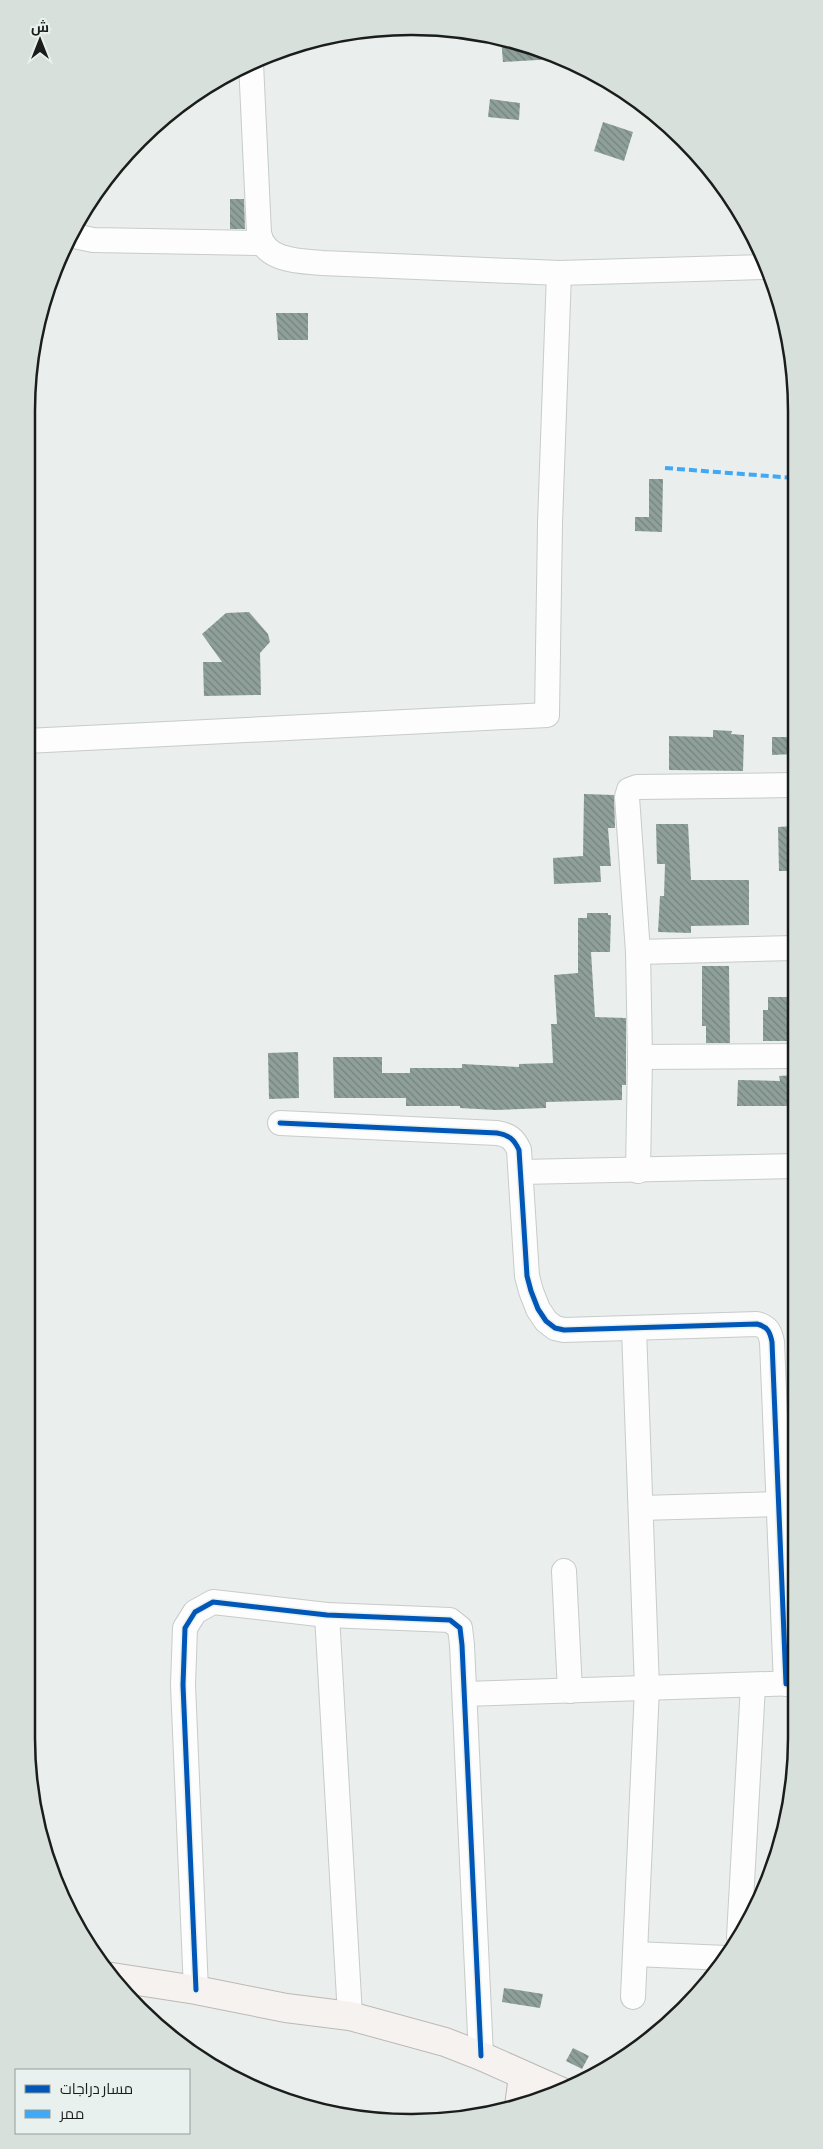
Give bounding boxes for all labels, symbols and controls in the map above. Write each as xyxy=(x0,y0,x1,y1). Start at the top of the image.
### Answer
north arrow xyxy=(15,15,65,65)
text: ش xyxy=(31,19,49,36)
legend xyxy=(15,2069,190,2134)
text: مسار دراجات xyxy=(60,2082,133,2098)
text: ممر xyxy=(59,2107,84,2123)

